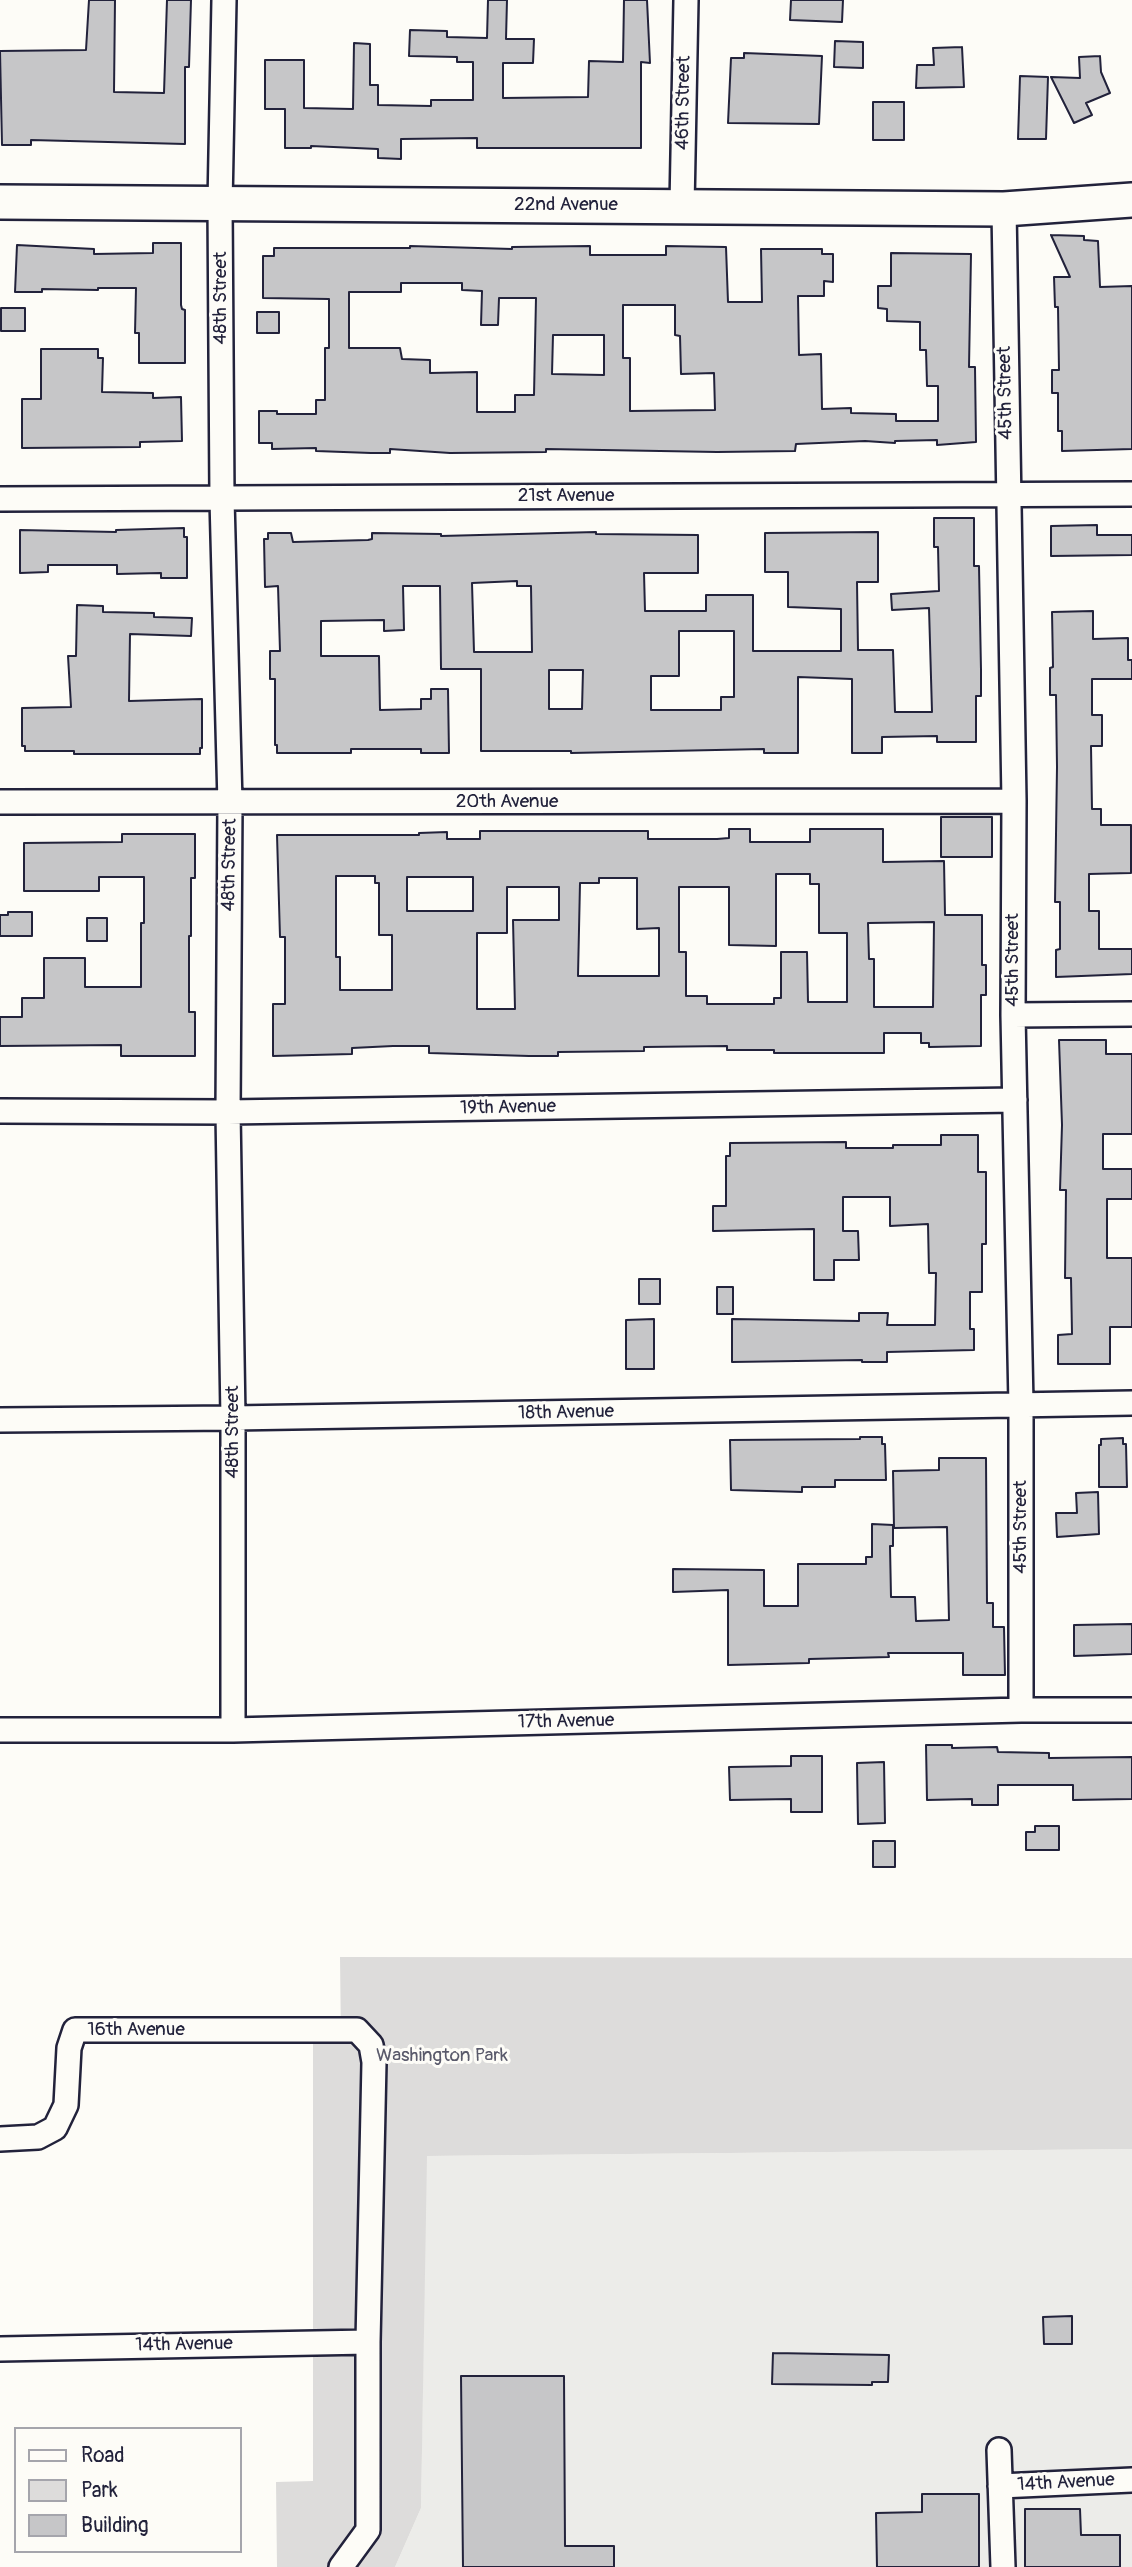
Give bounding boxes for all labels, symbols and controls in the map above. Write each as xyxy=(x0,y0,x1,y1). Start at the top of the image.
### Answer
street label: 46th Street xyxy=(672,56,696,150)
street label: 22nd Avenue xyxy=(514,194,618,216)
street label: 48th Street xyxy=(210,252,232,344)
street label: 45th Street xyxy=(994,346,1018,440)
street label: 21st Avenue xyxy=(518,485,614,507)
street label: 20th Avenue xyxy=(456,791,558,813)
street label: 48th Street xyxy=(218,818,242,912)
street label: 45th Street xyxy=(1002,913,1024,1007)
street label: 19th Avenue xyxy=(460,1096,556,1120)
street label: 48th Street xyxy=(222,1386,244,1478)
street label: 18th Avenue xyxy=(518,1401,614,1425)
street label: 45th Street xyxy=(1010,1480,1032,1574)
street label: 17th Avenue xyxy=(518,1710,614,1734)
street label: 16th Avenue xyxy=(87,2019,185,2041)
park label: Washington Park xyxy=(376,2045,508,2067)
street label: 14th Avenue xyxy=(135,2333,233,2357)
legend xyxy=(14,2427,242,2553)
text: Road xyxy=(81,2442,125,2469)
street label: 14th Avenue xyxy=(1017,2469,1115,2497)
text: Park xyxy=(81,2477,118,2504)
text: Building xyxy=(81,2512,148,2539)

